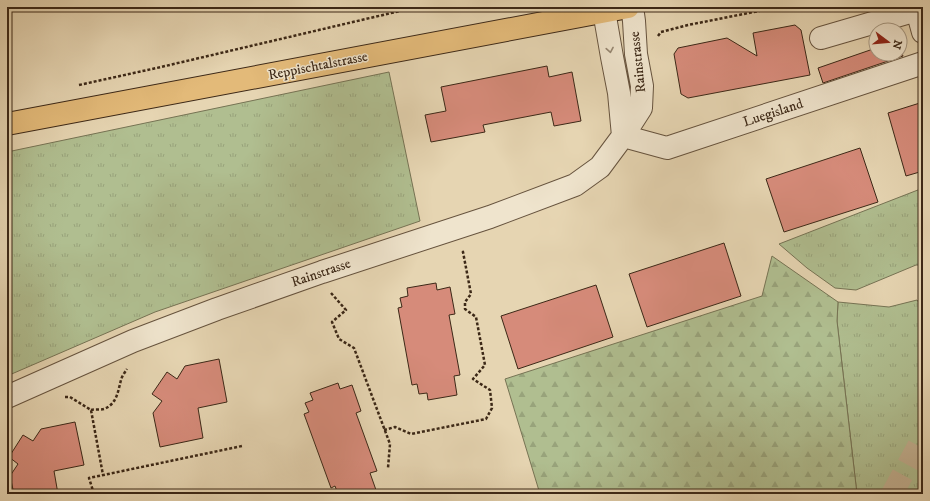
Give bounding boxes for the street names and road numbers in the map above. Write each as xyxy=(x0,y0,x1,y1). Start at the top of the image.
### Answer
street label: Rainstrasse xyxy=(626,30,650,94)
street label: Reppischtalstrasse xyxy=(267,48,369,84)
street label: Luegisland xyxy=(741,95,805,131)
street label: Rainstrasse xyxy=(289,254,353,292)

